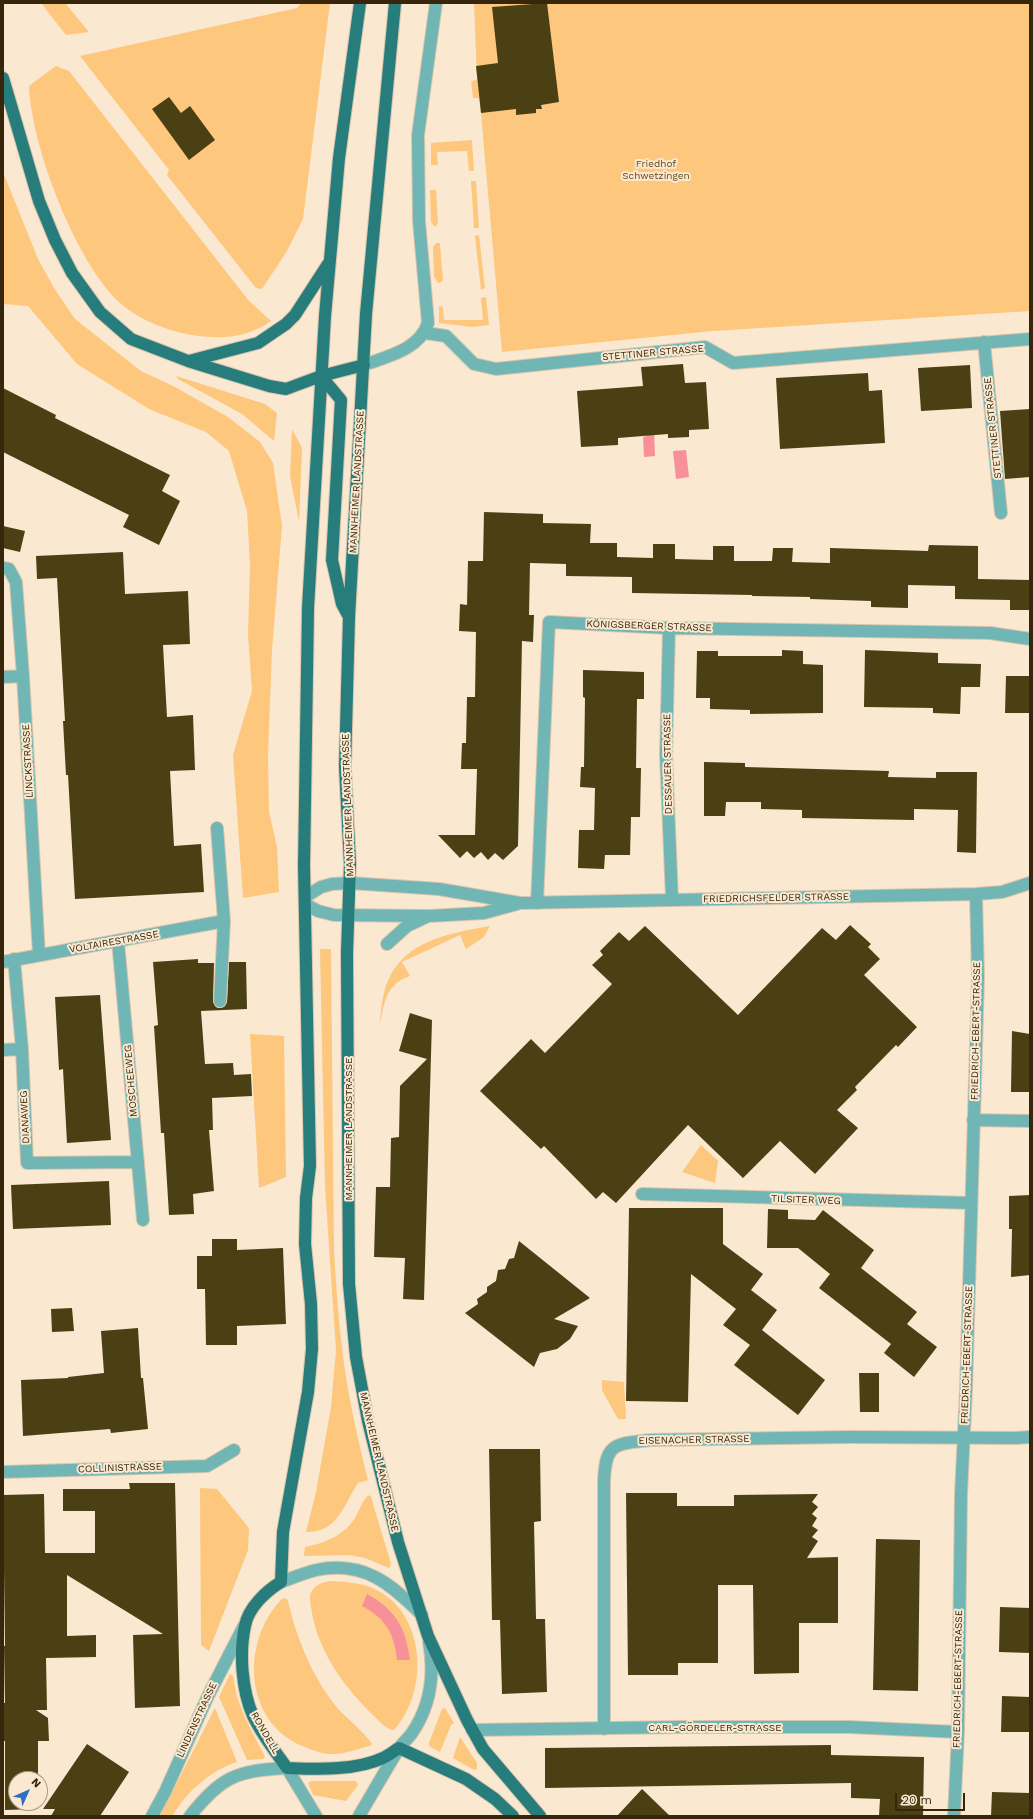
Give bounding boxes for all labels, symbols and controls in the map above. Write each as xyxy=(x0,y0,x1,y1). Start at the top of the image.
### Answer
park label: Friedhof Schwetzingen xyxy=(622,158,690,182)
street label: STETTINER STRASSE xyxy=(602,343,704,363)
street label: STETTINER STRASSE xyxy=(982,377,1004,479)
street label: MANNHEIMER LANDSTRASSE xyxy=(347,410,367,554)
street label: KÖNIGSBERGER STRASSE xyxy=(586,618,712,634)
street label: DESSAUER STRASSE xyxy=(661,714,675,814)
street label: LINCKSTRASSE xyxy=(20,724,36,798)
street label: MANNHEIMER LANDSTRASSE xyxy=(340,733,356,877)
street label: FRIEDRICHSFELDER STRASSE xyxy=(703,891,849,905)
street label: VOLTAIRESTRASSE xyxy=(68,928,160,956)
street label: FRIEDRICH-EBERT-STRASSE xyxy=(969,962,983,1100)
street label: MOSCHEEWEG xyxy=(122,1044,140,1118)
street label: MANNHEIMER LANDSTRASSE xyxy=(343,1057,355,1201)
street label: DIANAWEG xyxy=(18,1090,32,1144)
street label: TILSITER WEG xyxy=(771,1193,841,1207)
street label: FRIEDRICH-EBERT-STRASSE xyxy=(959,1286,975,1424)
street label: MANNHEIMER LANDSTRASSE xyxy=(357,1391,401,1533)
street label: EISENACHER STRASSE xyxy=(638,1433,750,1447)
street label: COLLINISTRASSE xyxy=(78,1461,162,1475)
street label: FRIEDRICH-EBERT-STRASSE xyxy=(951,1610,965,1748)
street label: LINDENSTRASSE xyxy=(174,1680,220,1760)
street label: RONDELL xyxy=(248,1710,282,1756)
street label: CARL-GÖRDELER-STRASSE xyxy=(648,1722,782,1734)
north arrow xyxy=(8,1771,48,1811)
text: N xyxy=(29,1775,44,1790)
scale bar xyxy=(897,1785,967,1811)
text: 20 m xyxy=(902,1793,932,1807)

